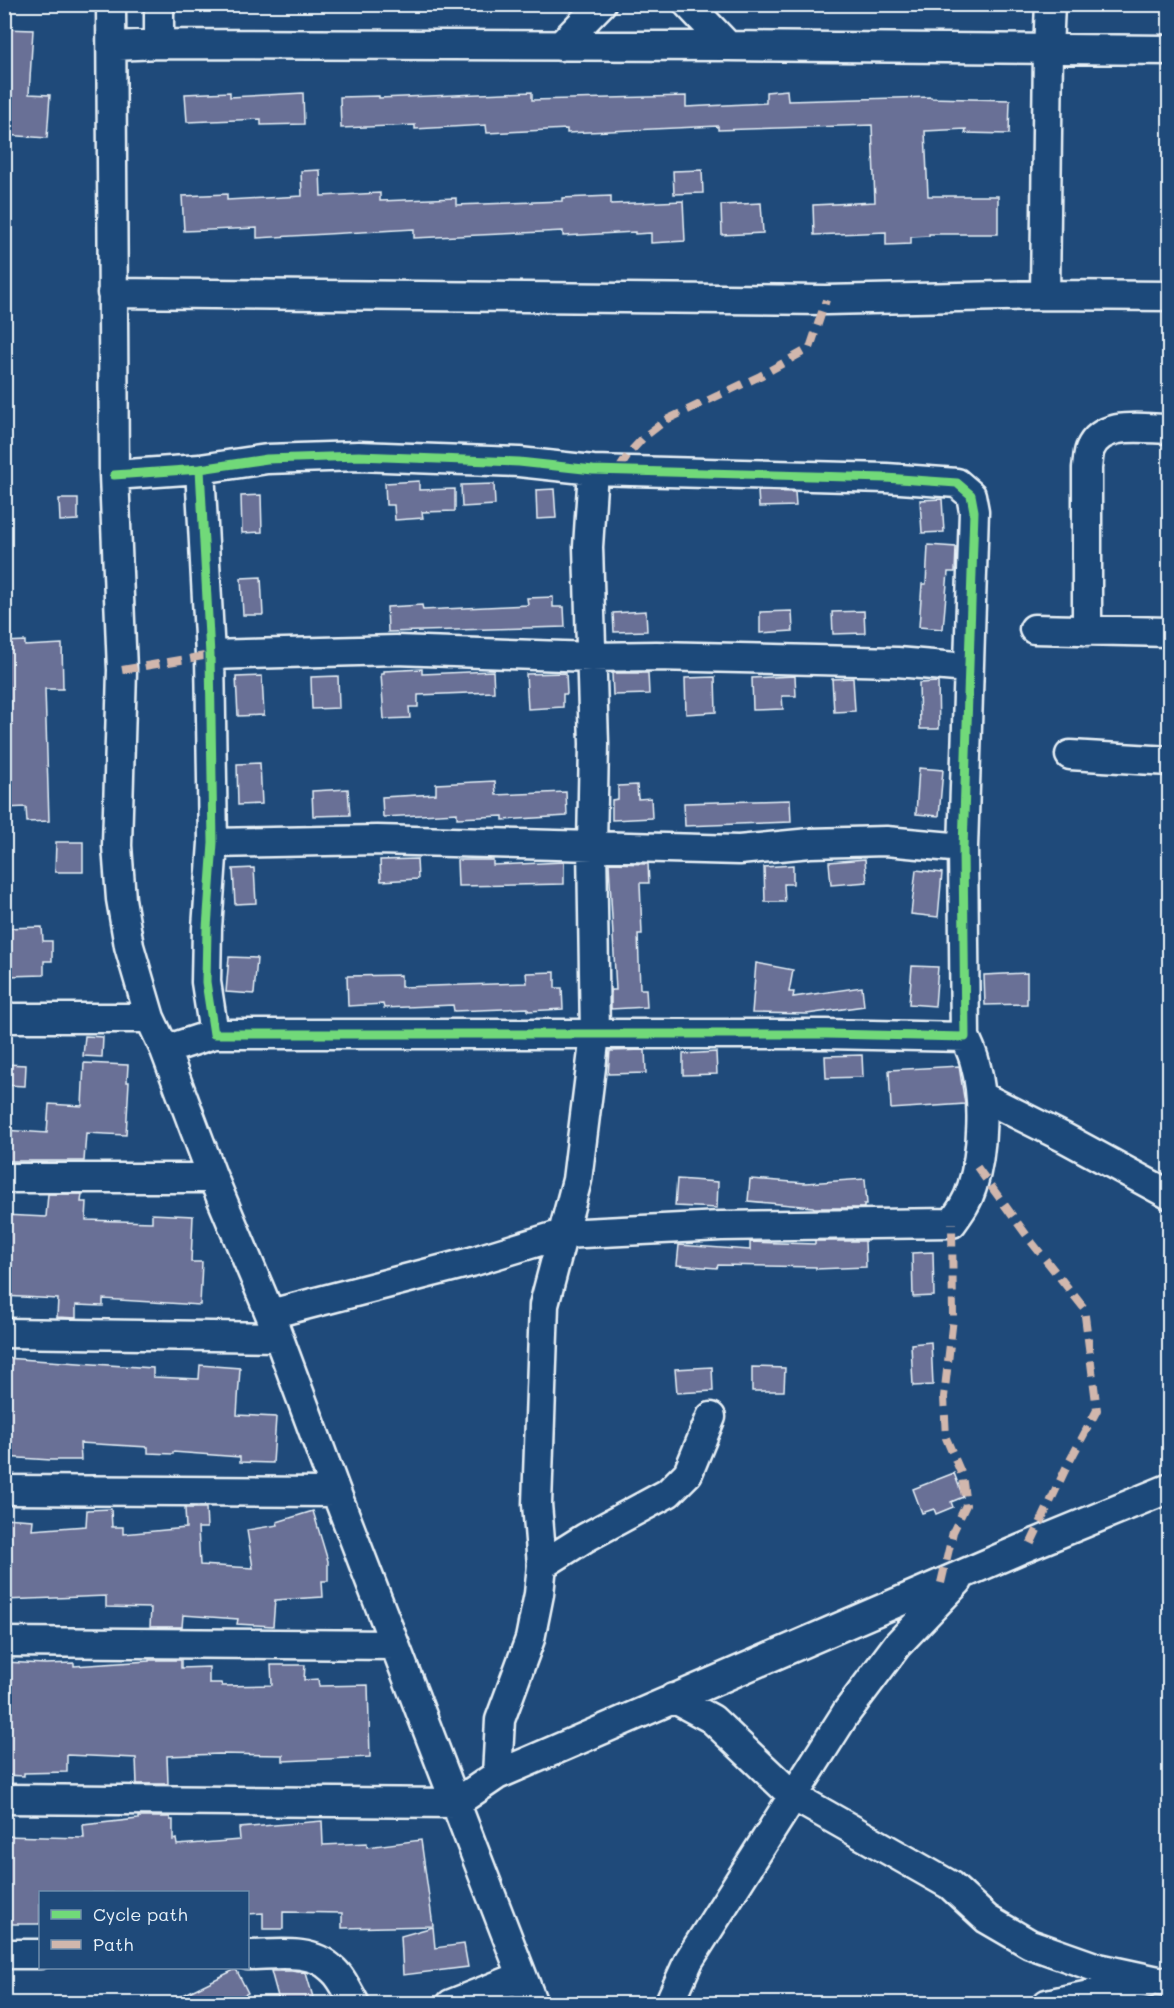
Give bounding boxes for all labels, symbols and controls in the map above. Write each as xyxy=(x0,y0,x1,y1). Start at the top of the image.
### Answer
legend xyxy=(39,1891,249,1969)
text: Cycle path xyxy=(93,1902,188,1926)
text: Path xyxy=(93,1932,133,1956)

